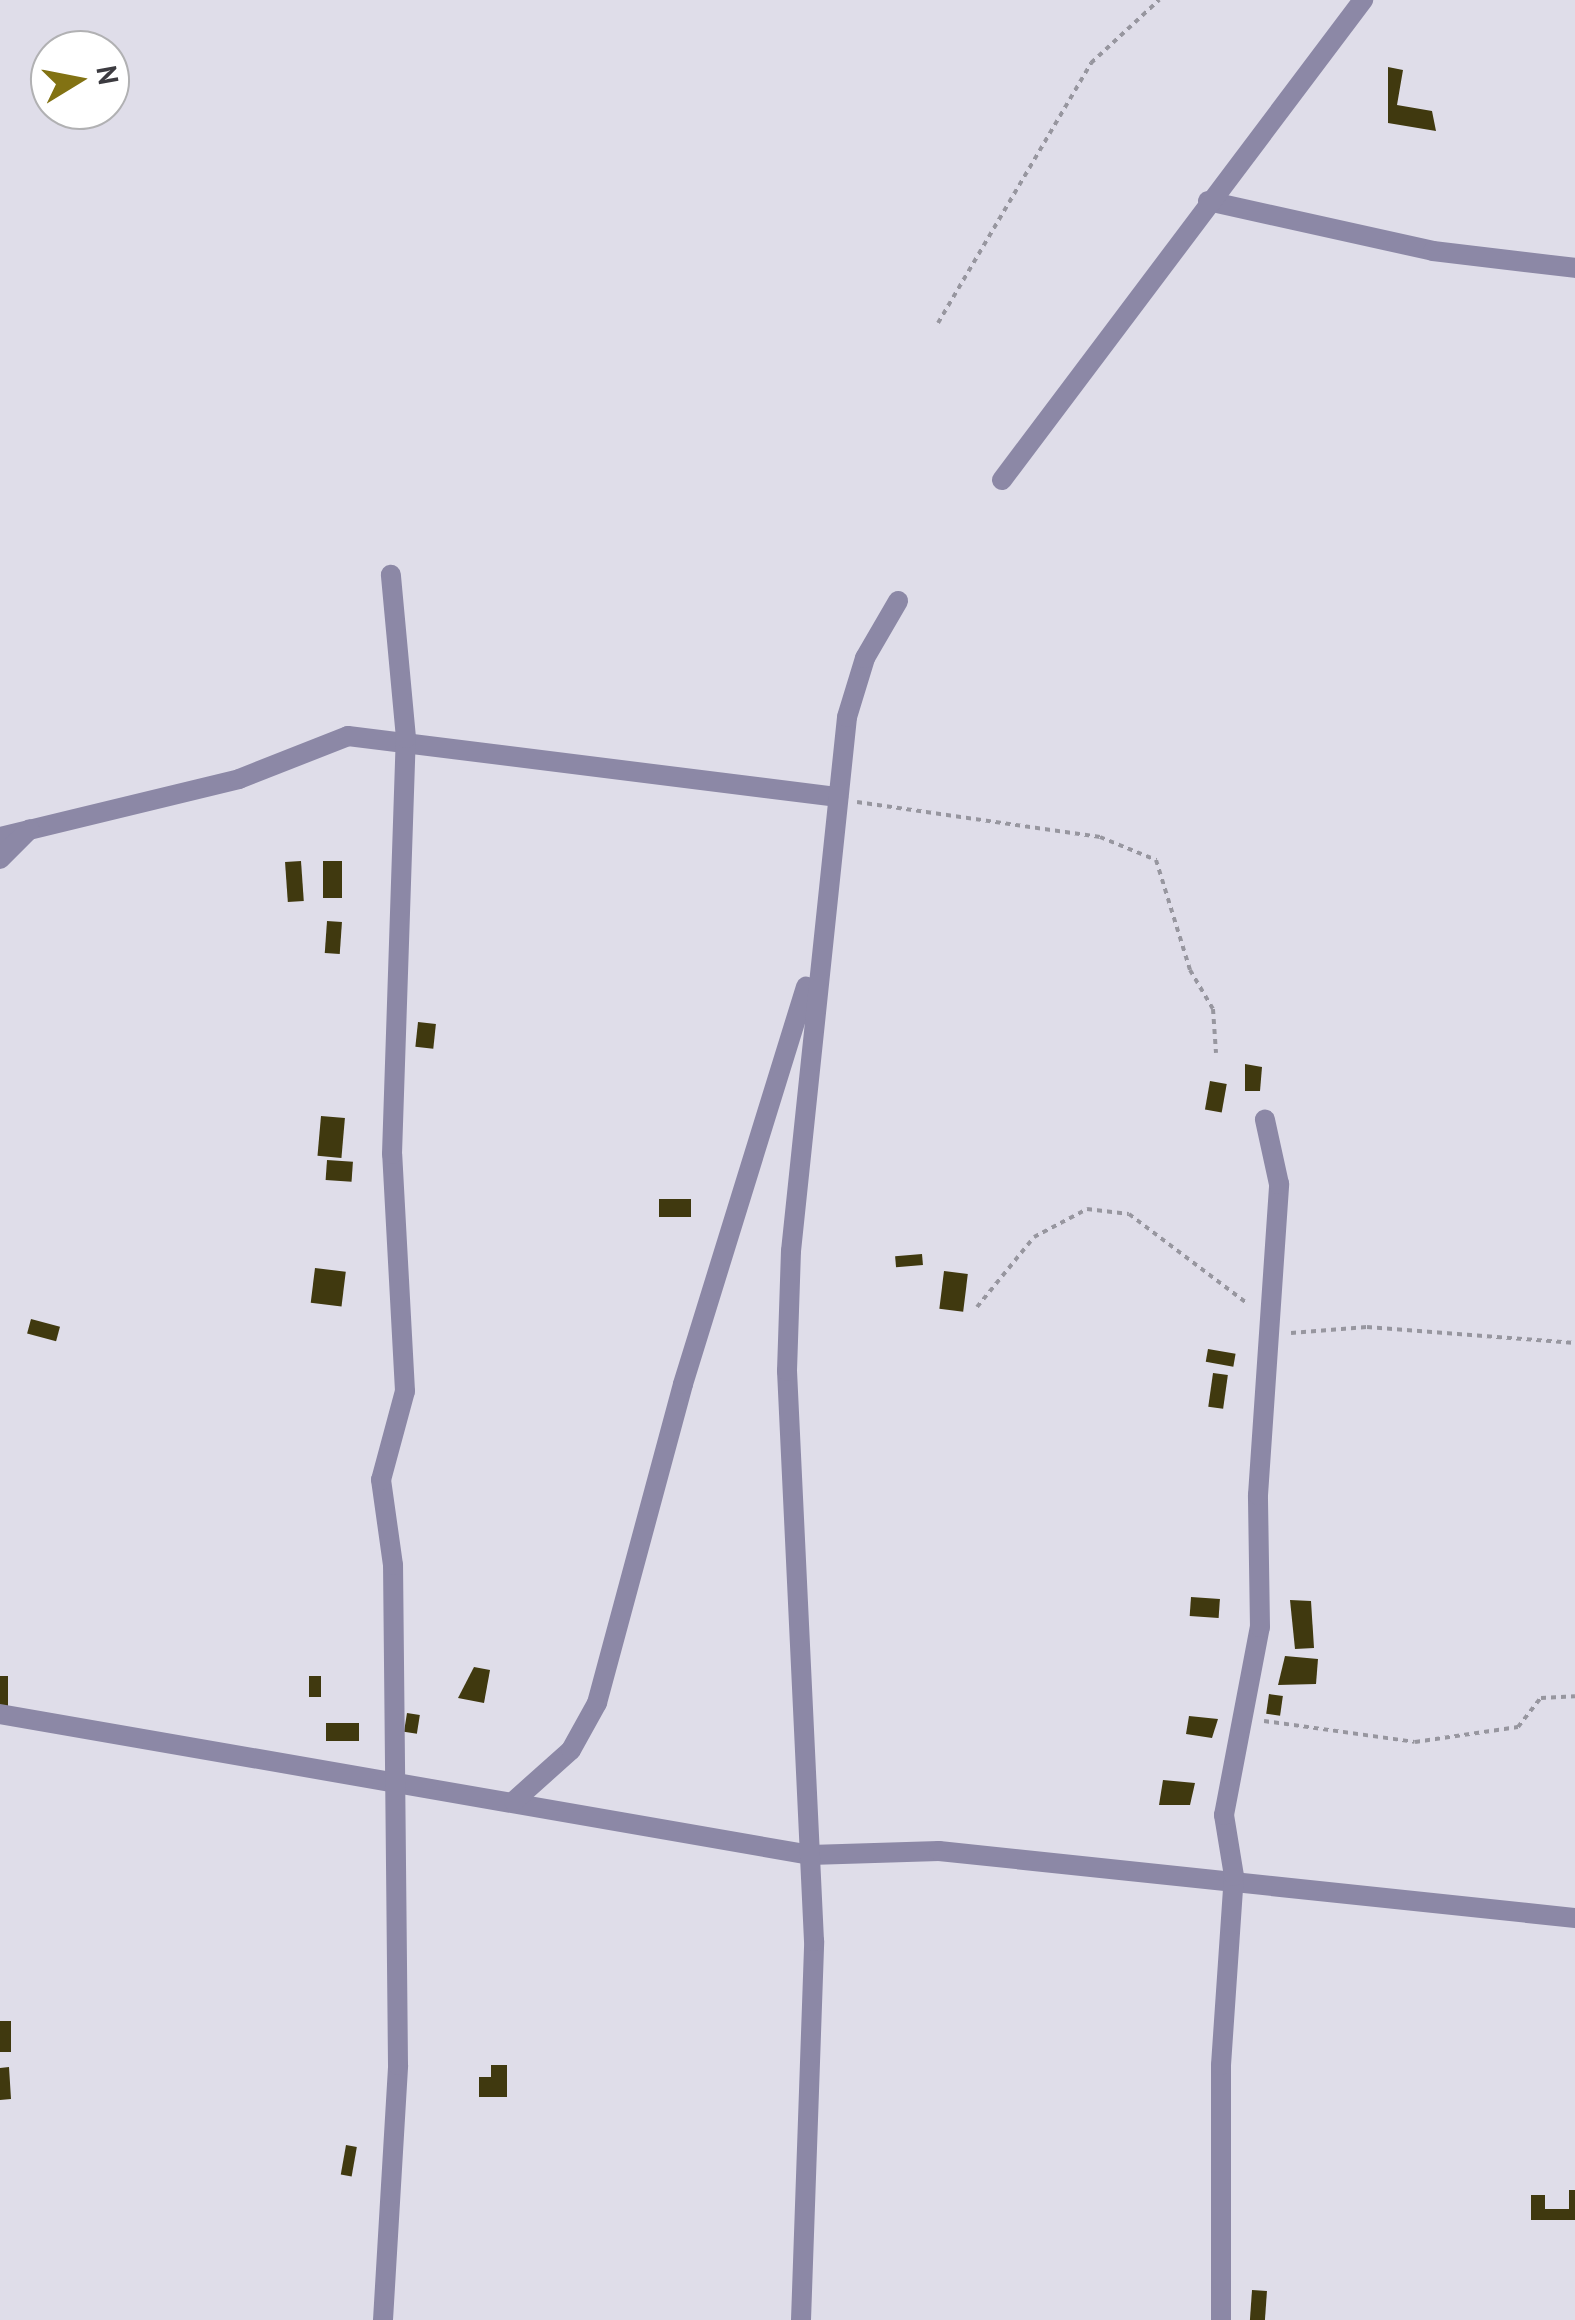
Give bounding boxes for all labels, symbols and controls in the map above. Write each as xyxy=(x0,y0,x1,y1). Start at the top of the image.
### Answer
north arrow xyxy=(30,30,130,130)
text: N xyxy=(88,63,128,87)

